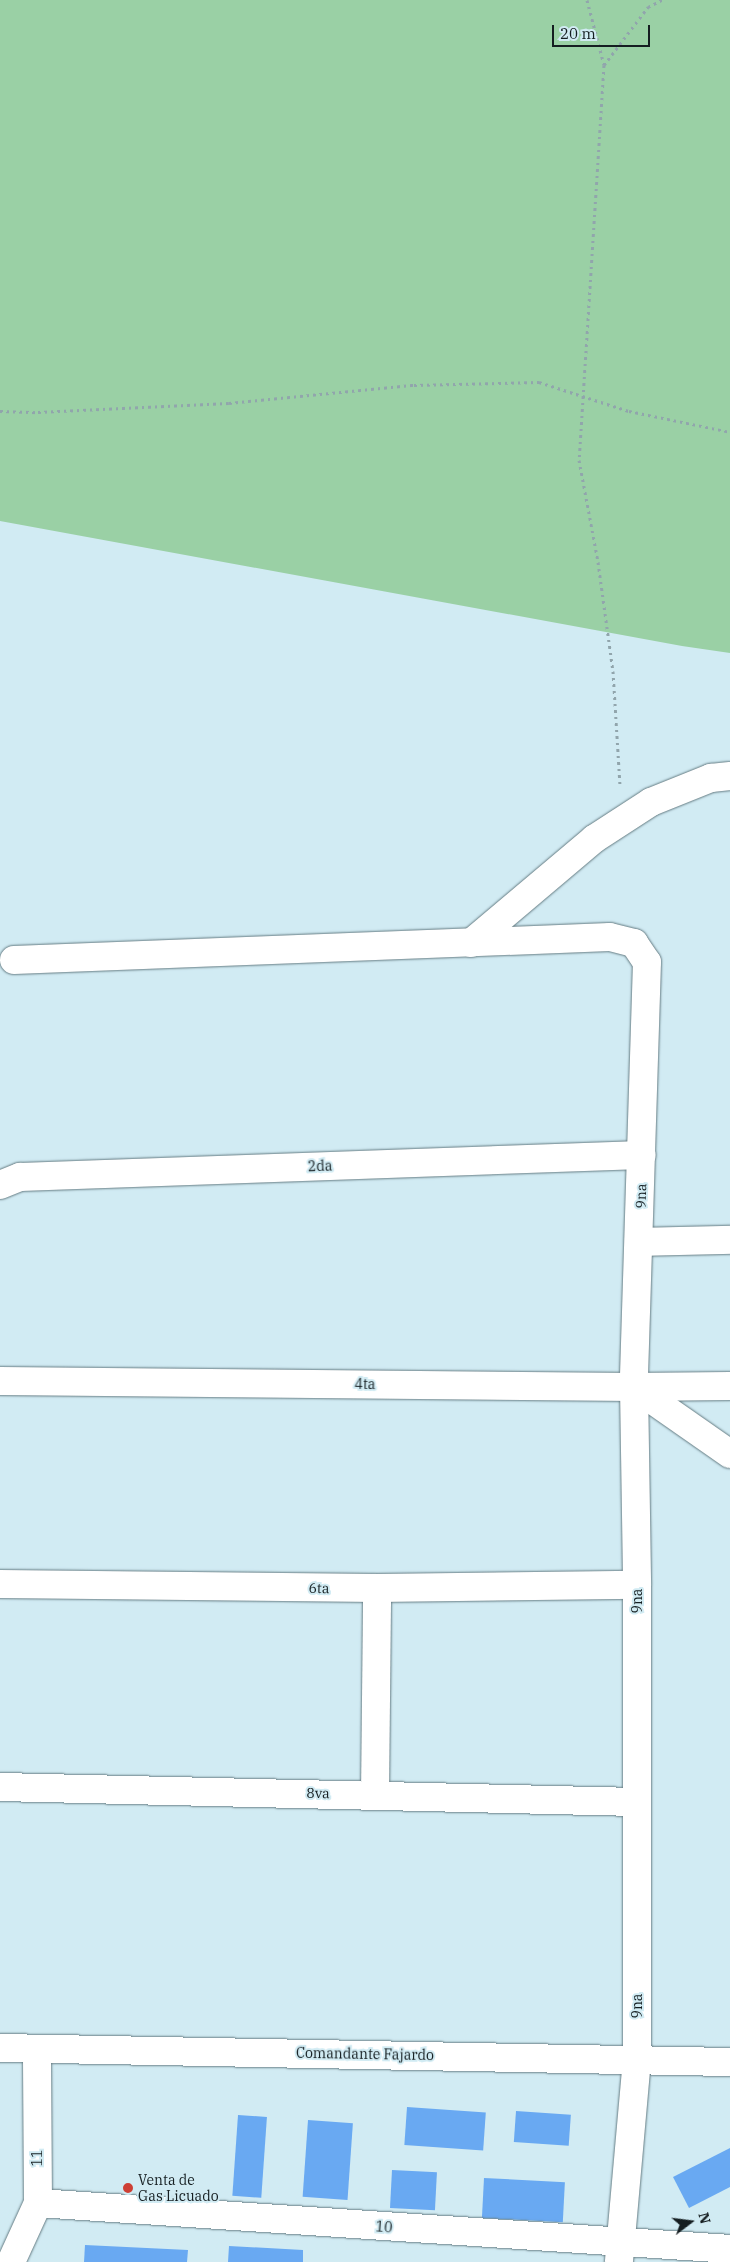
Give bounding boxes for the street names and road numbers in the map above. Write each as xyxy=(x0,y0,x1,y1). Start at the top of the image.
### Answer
street label: 2da xyxy=(307,1157,333,1175)
street label: 9na xyxy=(632,1183,650,1209)
street label: 4ta xyxy=(354,1375,376,1393)
street label: 6ta xyxy=(308,1579,330,1597)
street label: 9na xyxy=(629,1589,645,1613)
street label: 8va xyxy=(306,1784,330,1802)
street label: 9na xyxy=(629,1994,645,2018)
street label: Comandante Fajardo xyxy=(296,2044,434,2064)
street label: 11 xyxy=(29,2150,45,2166)
street label: 10 xyxy=(375,2218,393,2236)

